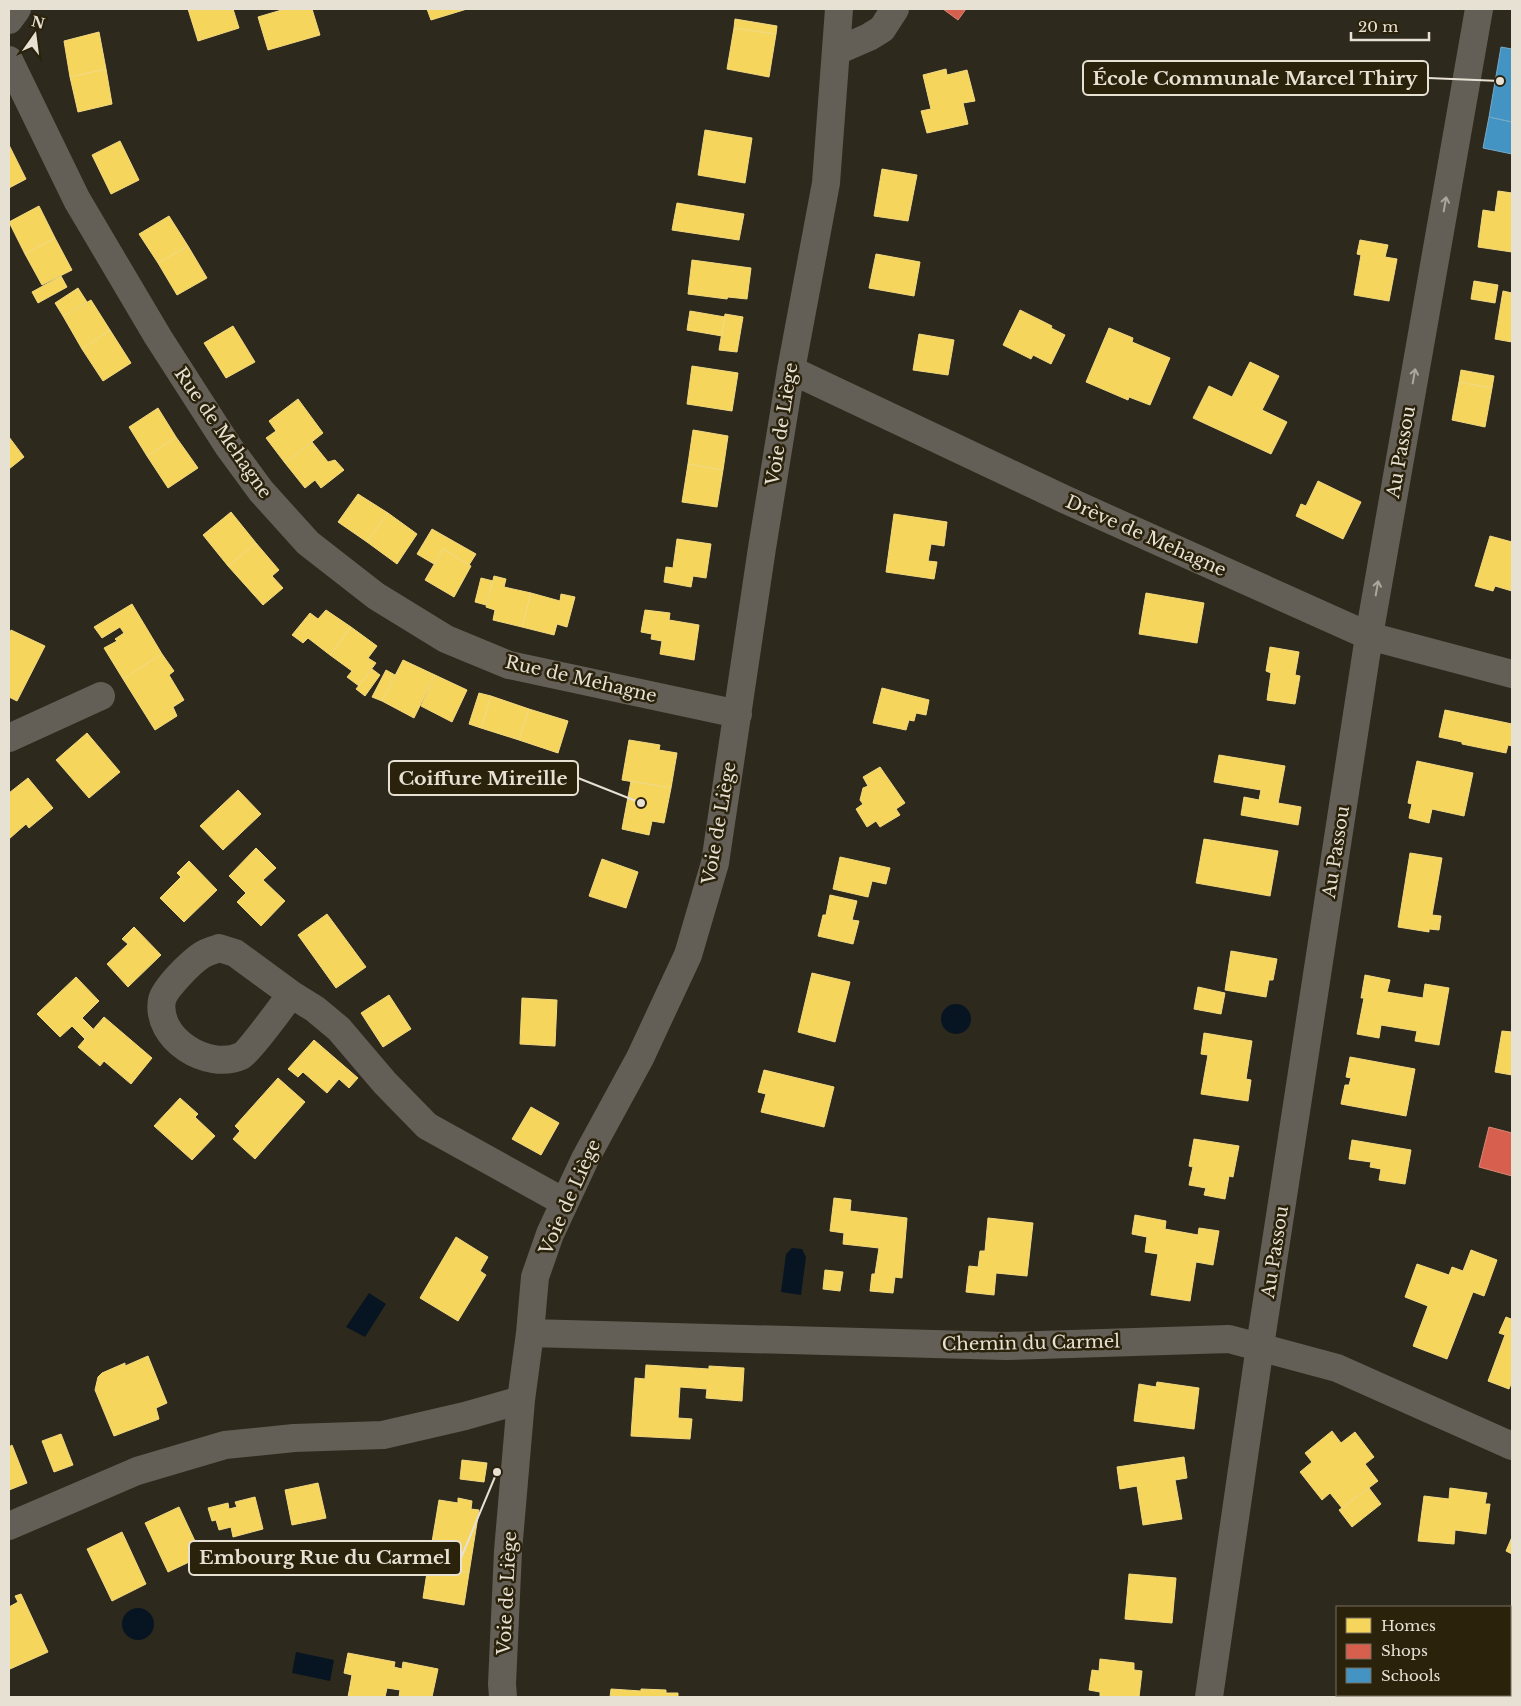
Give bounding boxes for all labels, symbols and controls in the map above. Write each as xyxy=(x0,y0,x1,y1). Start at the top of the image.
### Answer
north arrow xyxy=(10,10,60,60)
scale bar xyxy=(1351,10,1428,42)
text: N xyxy=(30,12,47,33)
text: 20 m xyxy=(1358,17,1398,36)
callout: École Communale Marcel Thiry xyxy=(1083,61,1428,95)
text: École Communale Marcel Thiry xyxy=(1093,67,1418,90)
one-way arrow xyxy=(1440,196,1450,212)
street label: Voie de Liège xyxy=(761,361,803,488)
street label: Rue de Mehagne xyxy=(170,363,276,503)
one-way arrow xyxy=(1410,369,1420,385)
street label: Au Passou xyxy=(1382,404,1420,501)
street label: Drève de Mehagne xyxy=(1062,491,1230,581)
one-way arrow xyxy=(1373,581,1383,597)
street label: Rue de Mehagne xyxy=(503,651,659,707)
street label: Voie de Liège xyxy=(697,760,741,887)
callout: Coiffure Mireille xyxy=(389,761,578,795)
text: Coiffure Mireille xyxy=(398,767,568,790)
street label: Au Passou xyxy=(1318,804,1354,901)
street label: Voie de Liège xyxy=(534,1136,605,1259)
street label: Au Passou xyxy=(1257,1204,1293,1301)
street label: Chemin du Carmel xyxy=(942,1330,1120,1356)
street label: Voie de Liège xyxy=(493,1530,521,1657)
callout: Embourg Rue du Carmel xyxy=(189,1541,461,1575)
text: Embourg Rue du Carmel xyxy=(199,1546,451,1569)
legend xyxy=(1336,1606,1511,1696)
text: Homes xyxy=(1381,1616,1436,1635)
text: Shops xyxy=(1381,1641,1428,1660)
text: Schools xyxy=(1381,1666,1441,1685)

